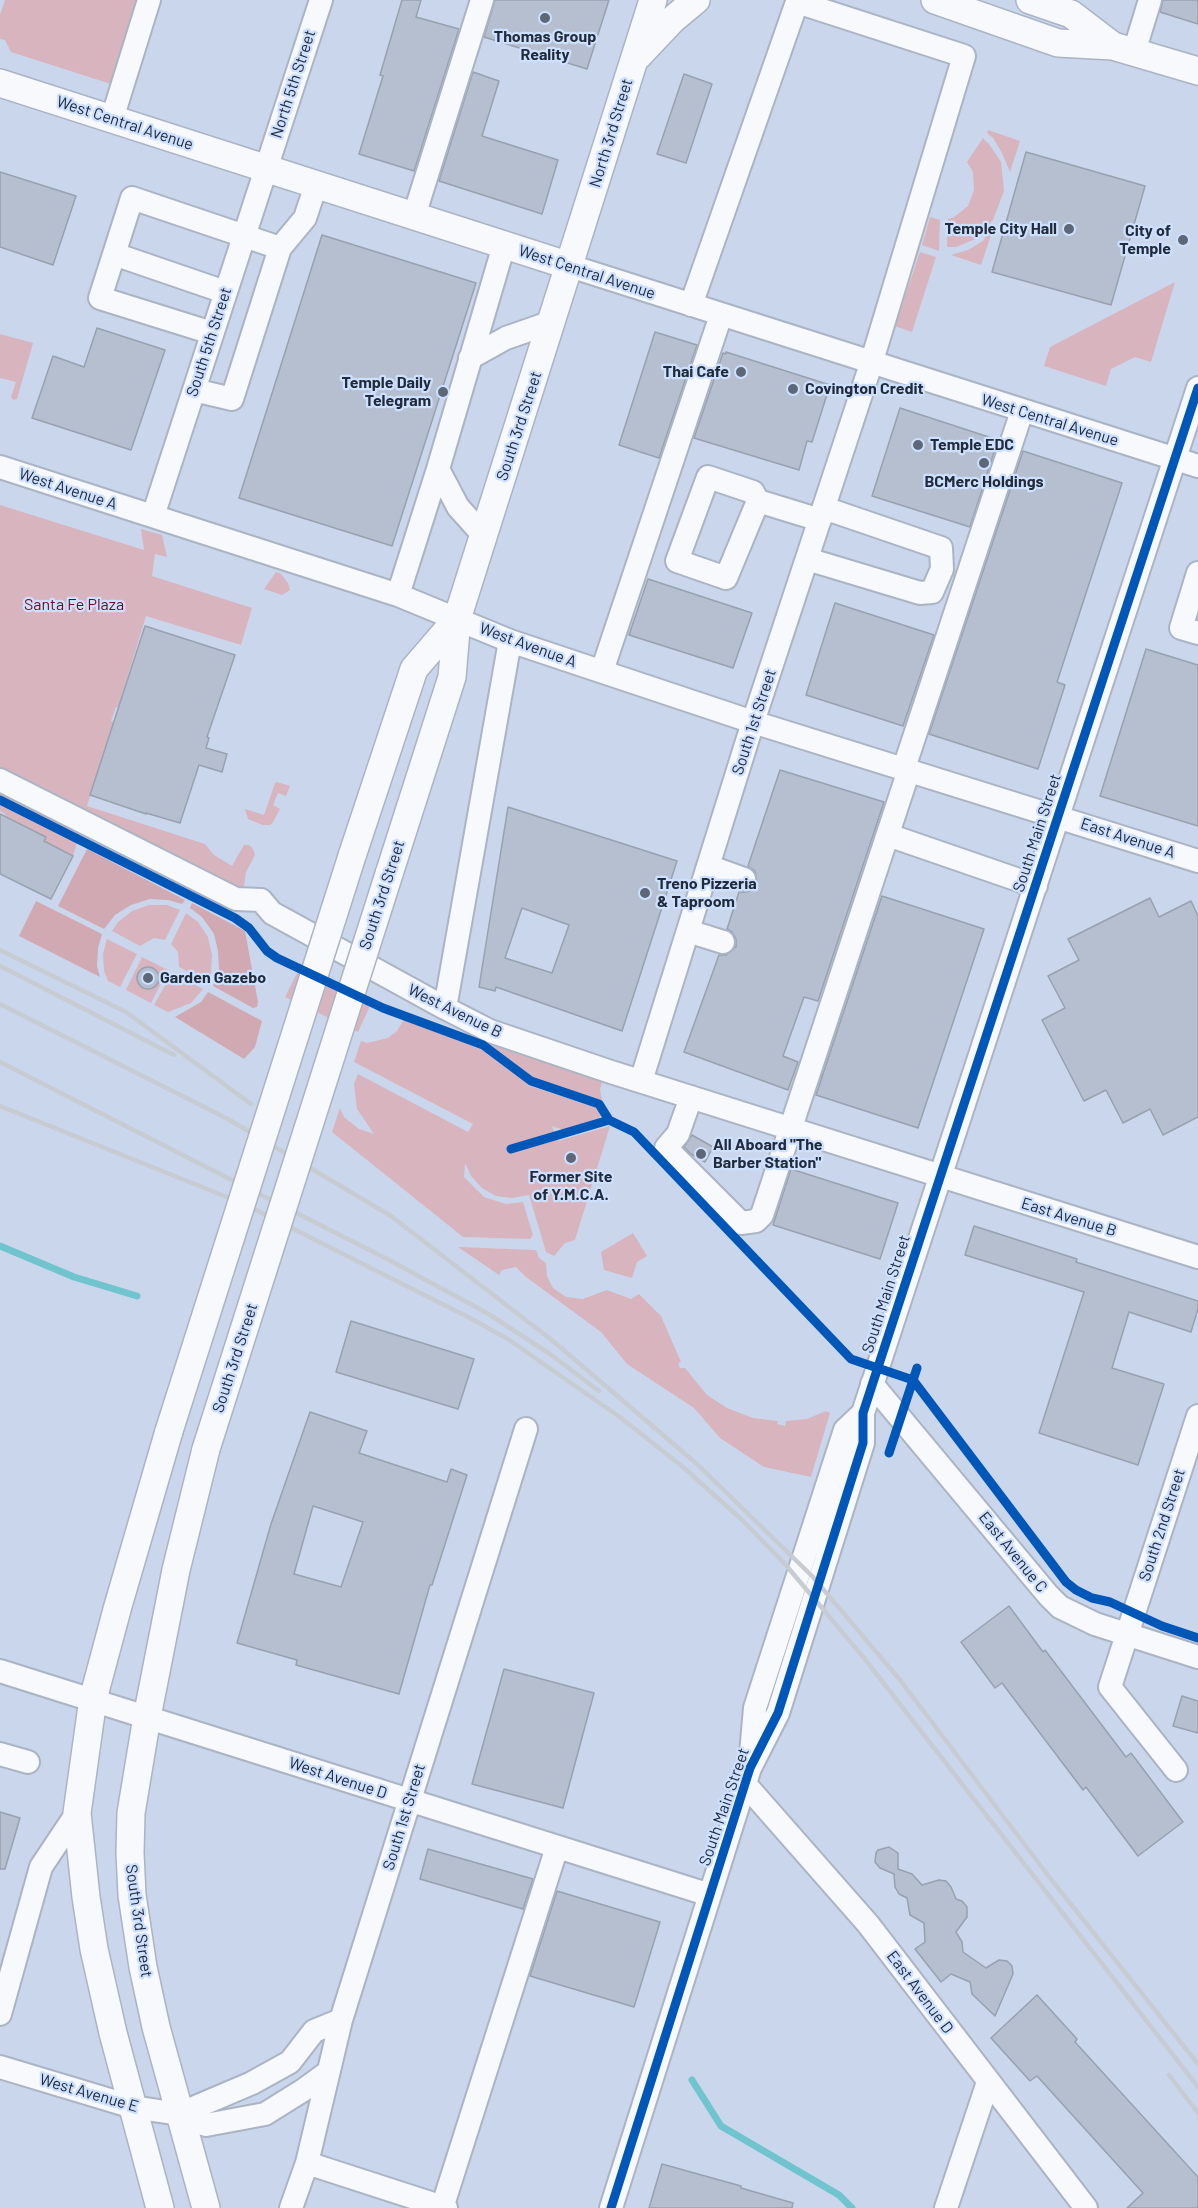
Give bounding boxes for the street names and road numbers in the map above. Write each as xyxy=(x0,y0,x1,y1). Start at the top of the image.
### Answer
street label: North 5th Street xyxy=(266,27,320,141)
street label: North 3rd Street xyxy=(585,76,637,190)
street label: West Central Avenue xyxy=(54,92,196,154)
street label: West Central Avenue xyxy=(516,241,658,303)
street label: South 5th Street xyxy=(182,285,236,399)
street label: South 3rd Street xyxy=(492,369,546,483)
street label: West Central Avenue xyxy=(979,390,1121,450)
street label: West Avenue A xyxy=(16,464,120,514)
street label: West Avenue A xyxy=(477,619,579,671)
street label: South 1st Street xyxy=(728,667,780,777)
street label: South Main Street xyxy=(1009,771,1065,895)
street label: East Avenue A xyxy=(1078,814,1178,862)
street label: South 3rd Street xyxy=(355,838,409,952)
street label: West Avenue B xyxy=(405,980,505,1042)
street label: East Avenue B xyxy=(1019,1193,1119,1241)
street label: South Main Street xyxy=(858,1232,914,1356)
street label: South 3rd Street xyxy=(208,1301,262,1415)
street label: South 2nd Street xyxy=(1135,1466,1189,1584)
street label: East Avenue C xyxy=(975,1508,1051,1596)
street label: South Main Street xyxy=(695,1745,753,1869)
street label: West Avenue D xyxy=(286,1753,390,1803)
street label: South 1st Street xyxy=(379,1761,429,1873)
street label: South 3rd Street xyxy=(122,1863,156,1979)
street label: East Avenue D xyxy=(883,1947,957,2037)
street label: West Avenue E xyxy=(37,2070,141,2116)

